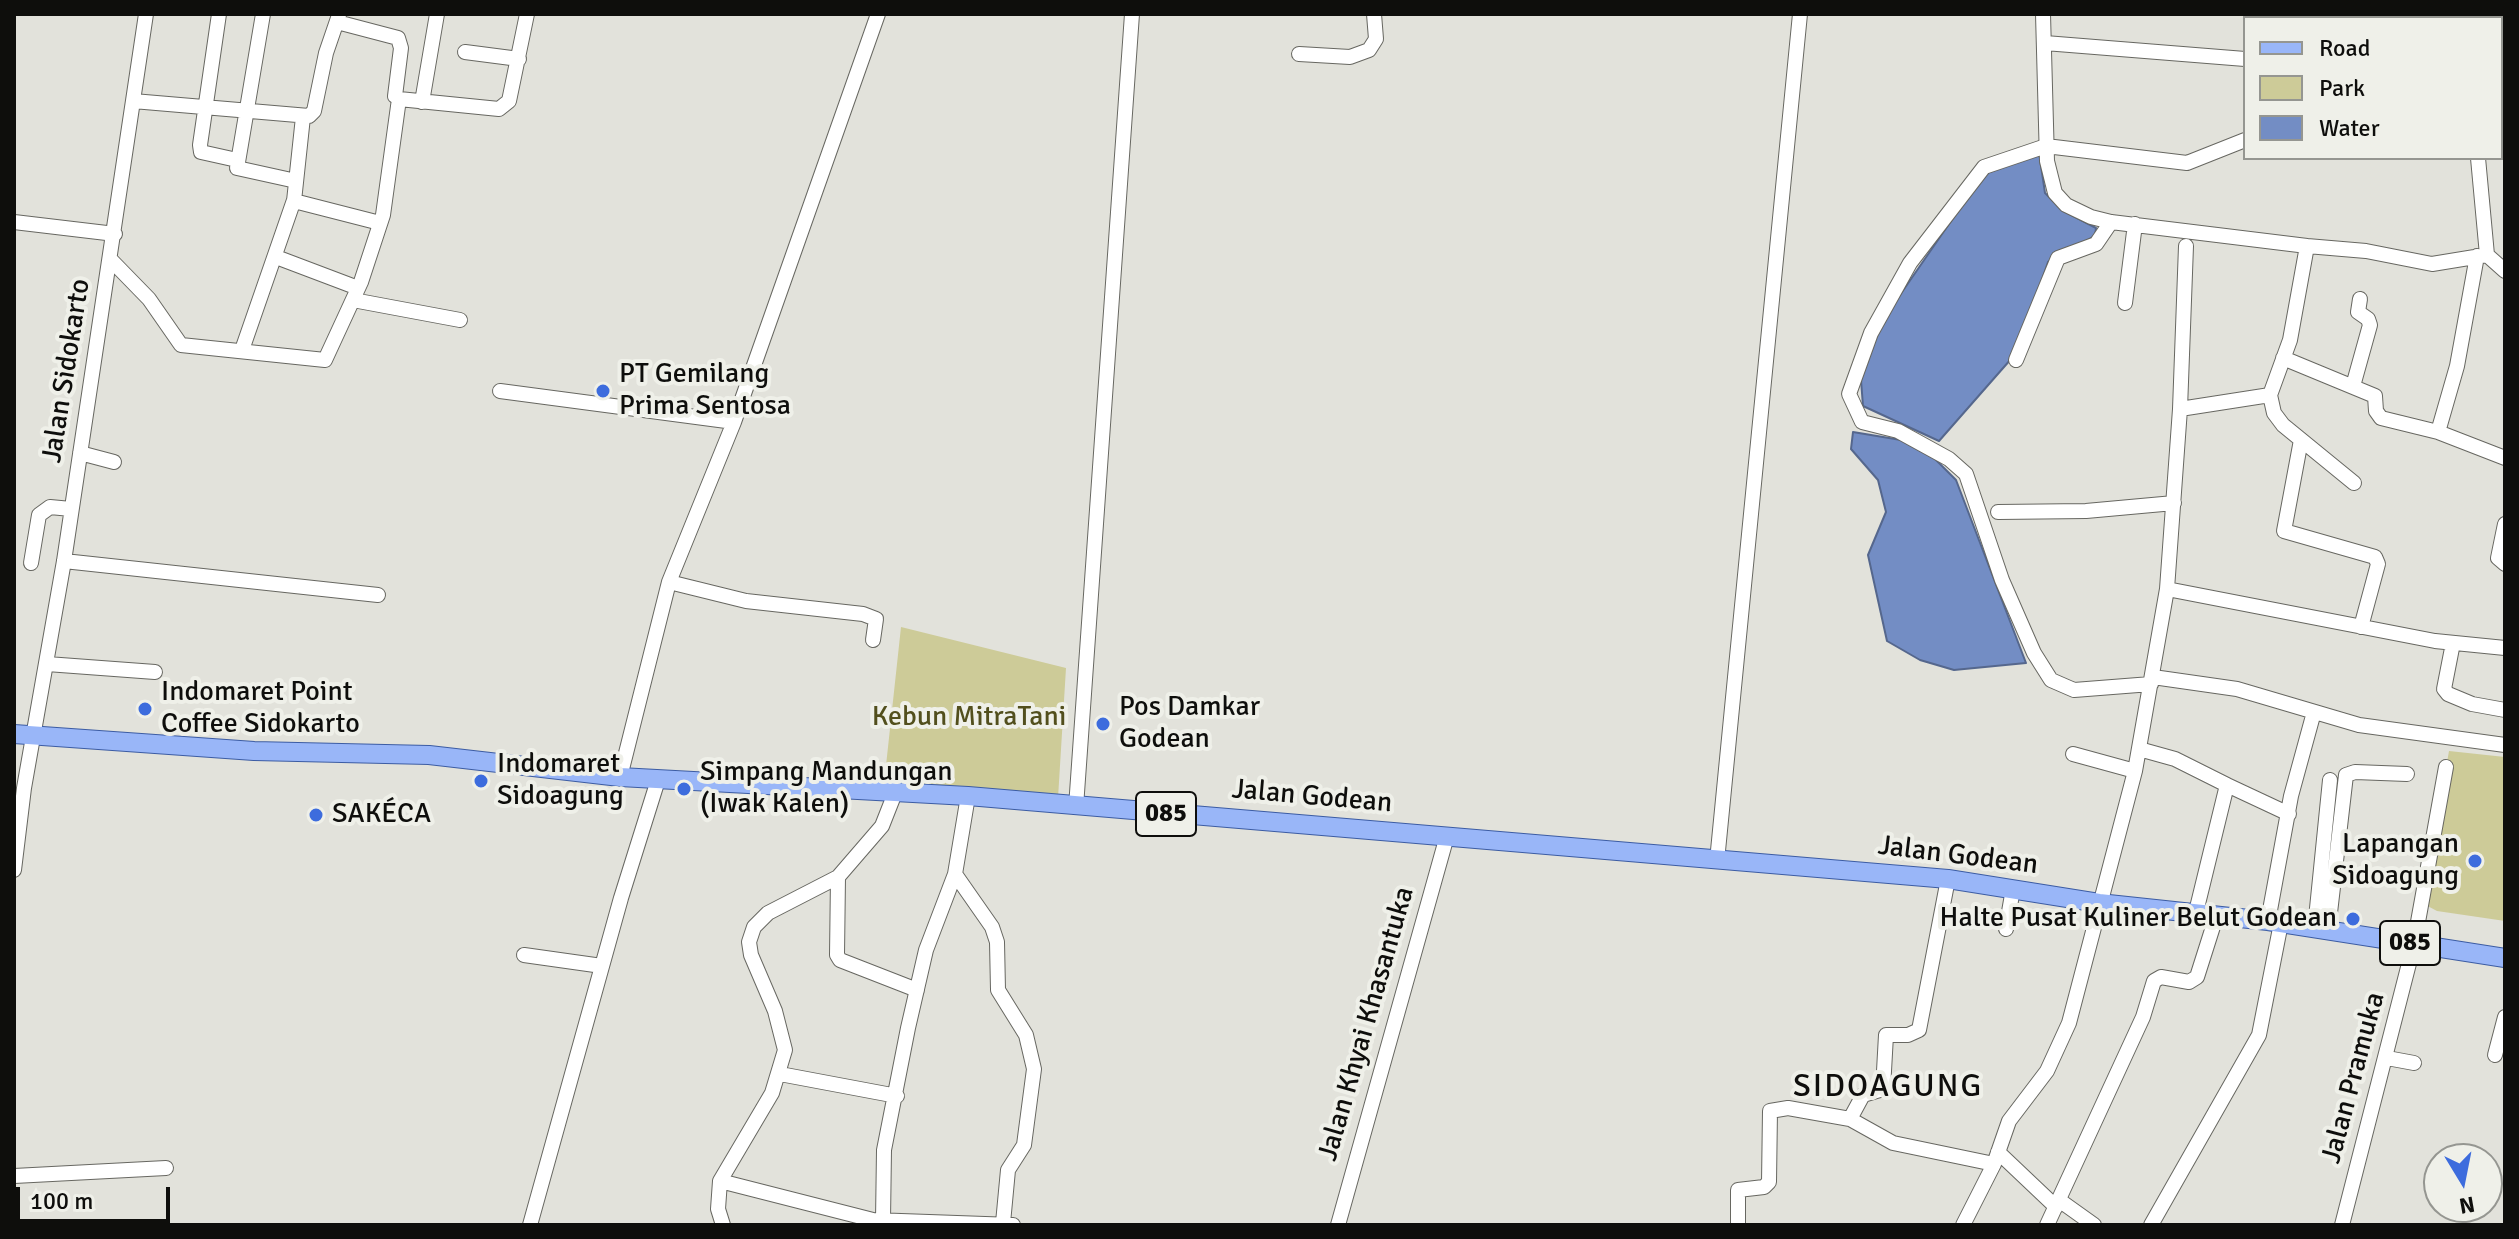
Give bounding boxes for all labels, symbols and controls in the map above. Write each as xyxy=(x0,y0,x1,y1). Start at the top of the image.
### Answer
legend xyxy=(2243,16,2503,160)
text: Road xyxy=(2319,33,2370,63)
text: Park xyxy=(2319,73,2365,103)
text: Water xyxy=(2319,113,2379,143)
street label: Jalan Sidokarto xyxy=(36,277,98,465)
place label: PT Gemilang Prima Sentosa xyxy=(619,358,791,424)
marker: PT Gemilang Prima Sentosa xyxy=(594,382,612,400)
place label: Indomaret Point Coffee Sidokarto xyxy=(161,676,360,742)
place label: Pos Damkar Godean xyxy=(1119,691,1260,757)
marker: Indomaret Point Coffee Sidokarto xyxy=(136,700,154,718)
park label: Kebun MitraTani xyxy=(872,701,1066,735)
marker: Pos Damkar Godean xyxy=(1094,715,1112,733)
place label: Indomaret Sidoagung xyxy=(497,748,624,814)
place label: Simpang Mandungan (Iwak Kalen) xyxy=(700,756,952,822)
marker: Indomaret Sidoagung xyxy=(472,772,490,790)
street label: Jalan Godean xyxy=(1230,773,1394,821)
marker: Simpang Mandungan (Iwak Kalen) xyxy=(675,780,693,798)
road number: 085 xyxy=(1136,792,1196,836)
place label: SAKÉCA xyxy=(332,798,431,832)
marker: SAKÉCA xyxy=(307,806,325,824)
place label: Lapangan Sidoagung xyxy=(2332,828,2459,894)
street label: Jalan Godean xyxy=(1876,830,2040,882)
marker: Lapangan Sidoagung xyxy=(2466,852,2484,870)
street label: Jalan Khyai Khasantuka xyxy=(1312,883,1422,1165)
place label: Halte Pusat Kuliner Belut Godean xyxy=(1940,902,2337,936)
marker: Halte Pusat Kuliner Belut Godean xyxy=(2344,910,2362,928)
road number: 085 xyxy=(2380,921,2440,965)
street label: Jalan Pramuka xyxy=(2315,989,2393,1167)
district label: SIDOAGUNG xyxy=(1793,1069,1983,1107)
north arrow xyxy=(2423,1143,2503,1223)
scale bar xyxy=(20,1171,174,1221)
text: 100 m xyxy=(30,1186,93,1216)
text: N xyxy=(2457,1191,2477,1220)

